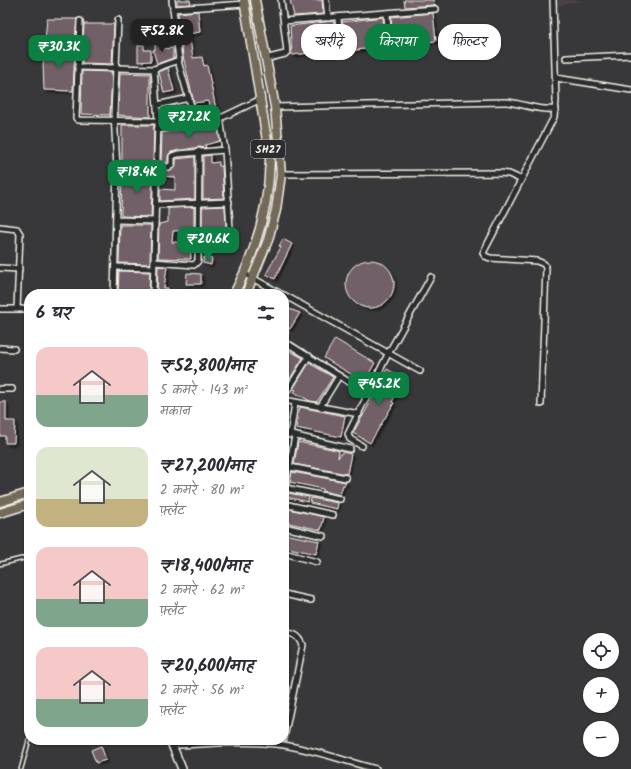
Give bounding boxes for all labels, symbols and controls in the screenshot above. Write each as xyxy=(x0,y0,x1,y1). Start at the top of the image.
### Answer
pin: ₹52.8K xyxy=(129,19,195,53)
text: ₹52.8K xyxy=(140,21,184,42)
chip: खरीदें xyxy=(301,24,357,60)
chip: किराया xyxy=(365,24,430,60)
chip: फ़िल्टर xyxy=(438,24,501,60)
pin: ₹30.3K xyxy=(26,35,92,69)
text: ₹30.3K xyxy=(37,37,81,58)
pin: ₹27.2K xyxy=(156,105,222,139)
text: ₹27.2K xyxy=(167,107,211,128)
road number: SH27 xyxy=(251,140,285,158)
pin: ₹18.4K xyxy=(104,160,170,194)
text: ₹18.4K xyxy=(117,162,157,183)
pin: ₹20.6K xyxy=(175,227,241,261)
text: ₹20.6K xyxy=(186,229,230,250)
text: 6 घर xyxy=(36,300,72,327)
icon: filters xyxy=(255,302,277,324)
text: ₹52,800/माह xyxy=(160,353,255,380)
icon: home xyxy=(68,363,116,411)
pin: ₹45.2K xyxy=(346,372,412,406)
text: ₹45.2K xyxy=(357,374,401,395)
text: 5 कमरे · 143 m² xyxy=(160,380,248,401)
text: मकान xyxy=(160,401,190,422)
text: ₹27,200/माह xyxy=(160,453,254,480)
icon: home xyxy=(68,463,116,511)
text: 2 कमरे · 80 m² xyxy=(160,480,244,501)
text: फ़्लैट xyxy=(160,501,185,522)
text: ₹18,400/माह xyxy=(160,553,251,580)
icon: home xyxy=(68,563,116,611)
text: 2 कमरे · 62 m² xyxy=(160,580,245,601)
text: फ़्लैट xyxy=(160,601,185,622)
map controls xyxy=(583,633,619,757)
button: locate xyxy=(583,633,619,669)
text: ₹20,600/माह xyxy=(160,653,254,680)
icon: home xyxy=(68,663,116,711)
button: + xyxy=(583,677,619,713)
text: 2 कमरे · 56 m² xyxy=(160,680,244,701)
text: फ़्लैट xyxy=(160,701,185,722)
button: − xyxy=(583,721,619,757)

